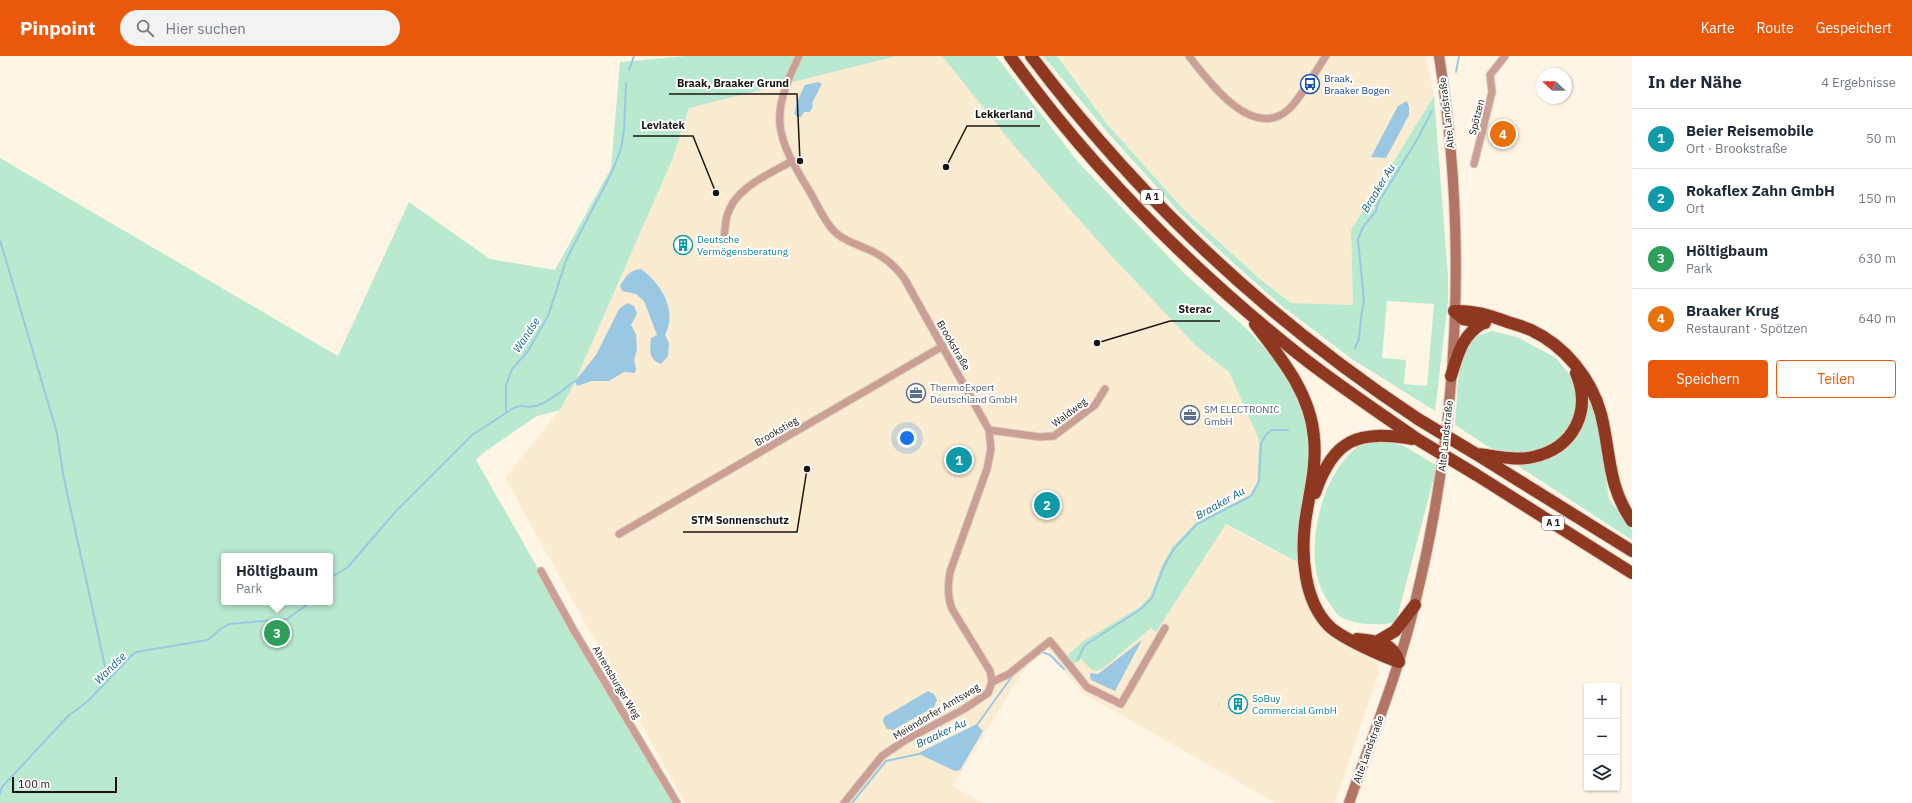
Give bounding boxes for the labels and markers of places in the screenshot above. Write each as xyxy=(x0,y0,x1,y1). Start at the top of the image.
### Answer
callout: Braak, Braaker Grund xyxy=(669,71,797,94)
place label: Braak, Braaker Bogen xyxy=(1324,72,1390,97)
bus stop icon: Braak, Braaker Bogen xyxy=(1299,73,1321,95)
callout: Lekkerland xyxy=(967,103,1040,126)
callout: Leviatek xyxy=(633,113,693,136)
pin: 4 xyxy=(1490,119,1516,149)
place label: Deutsche Vermögensberatung xyxy=(697,233,789,258)
building icon: Deutsche Vermögensberatung xyxy=(672,234,694,256)
callout: Sterac xyxy=(1170,298,1220,321)
place label: ThermoExpert Deutschland GmbH xyxy=(930,381,1017,406)
office icon: ThermoExpert Deutschland GmbH xyxy=(905,382,927,404)
place label: SM ELECTRONIC GmbH xyxy=(1204,403,1280,428)
office icon: SM ELECTRONIC GmbH xyxy=(1179,404,1201,426)
pin: 1 xyxy=(946,445,972,475)
pin: 2 xyxy=(1034,490,1060,520)
callout: STM Sonnenschutz xyxy=(683,509,797,532)
pin: 3 xyxy=(264,618,290,648)
place label: SoBuy Commercial GmbH xyxy=(1252,692,1337,717)
building icon: SoBuy Commercial GmbH xyxy=(1227,693,1249,715)

